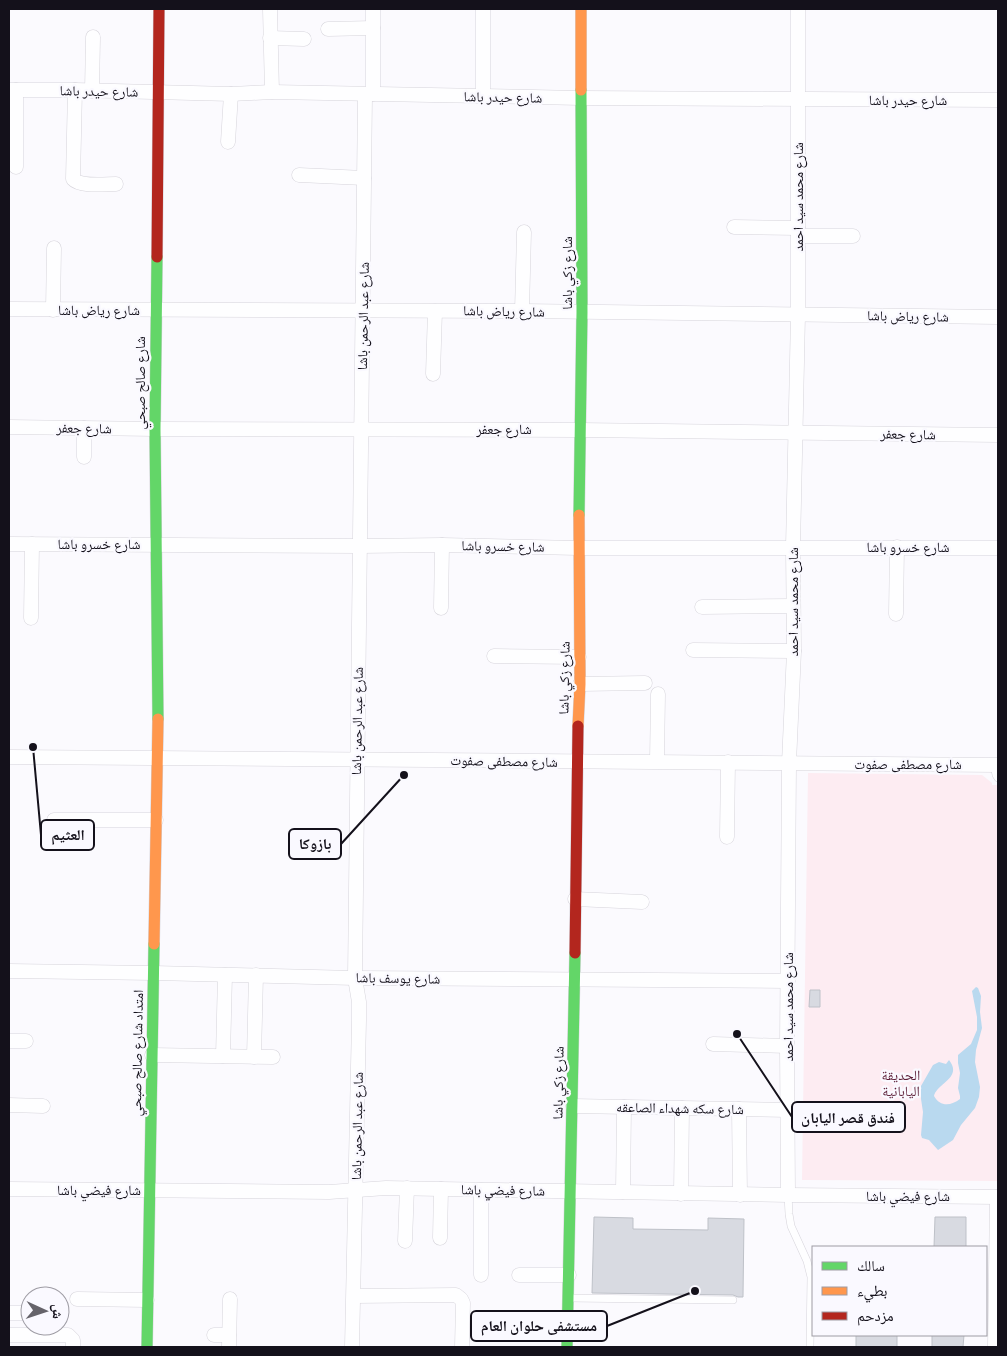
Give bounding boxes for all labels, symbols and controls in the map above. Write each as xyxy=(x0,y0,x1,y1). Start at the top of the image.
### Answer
street label: شارع حيدر باشا xyxy=(59,81,138,102)
street label: شارع حيدر باشا xyxy=(463,87,542,108)
street label: شارع حيدر باشا xyxy=(869,91,947,110)
street label: شارع محمد سيد احمد xyxy=(789,142,808,252)
street label: شارع زكي باشا xyxy=(558,236,579,310)
street label: شارع عبد الرحمن باشا xyxy=(353,262,374,370)
street label: شارع رياض باشا xyxy=(58,301,140,320)
street label: شارع رياض باشا xyxy=(463,301,545,322)
street label: شارع رياض باشا xyxy=(867,306,949,327)
street label: شارع صالح صبحي xyxy=(131,336,152,430)
street label: شارع جعفر xyxy=(55,419,112,438)
street label: شارع جعفر xyxy=(475,420,532,439)
street label: شارع جعفر xyxy=(879,425,936,444)
street label: شارع خسرو باشا xyxy=(57,535,141,554)
street label: شارع خسرو باشا xyxy=(461,536,545,557)
street label: شارع خسرو باشا xyxy=(866,538,950,557)
street label: شارع محمد سيد احمد xyxy=(784,547,803,657)
street label: شارع زكي باشا xyxy=(554,641,576,715)
street label: شارع عبد الرحمن باشا xyxy=(347,667,368,775)
street label: شارع مصطفى صفوت xyxy=(450,751,558,772)
street label: شارع مصطفى صفوت xyxy=(854,755,962,774)
callout: العثيم xyxy=(41,820,94,850)
text: العثيم xyxy=(51,825,85,845)
callout: بازوكا xyxy=(289,829,341,859)
text: بازوكا xyxy=(299,834,331,853)
street label: شارع محمد سيد احمد xyxy=(779,952,798,1062)
street label: شارع يوسف باشا xyxy=(355,968,441,989)
street label: امتداد شارع صالح صبحي xyxy=(127,989,150,1117)
street label: شارع زكي باشا xyxy=(548,1046,570,1120)
park label: الحديقة اليابانية xyxy=(882,1066,920,1100)
street label: شارع عبد الرحمن باشا xyxy=(347,1072,368,1180)
street label: شارع سكه شهداء الصاعقه xyxy=(616,1098,744,1119)
callout: فندق قصر اليابان xyxy=(792,1102,905,1132)
text: فندق قصر اليابان xyxy=(801,1108,895,1127)
street label: شارع فيضي باشا xyxy=(461,1180,545,1202)
street label: شارع فيضي باشا xyxy=(57,1181,141,1202)
street label: شارع فيضي باشا xyxy=(866,1187,950,1208)
legend xyxy=(812,1246,987,1336)
text: سالك xyxy=(857,1256,885,1275)
text: بطيء xyxy=(857,1281,887,1303)
north arrow xyxy=(20,1286,70,1336)
text: ش xyxy=(49,1304,67,1320)
text: مزدحم xyxy=(857,1306,894,1326)
callout: مستشفى حلوان العام xyxy=(471,1311,607,1341)
text: مستشفى حلوان العام xyxy=(481,1316,597,1336)

